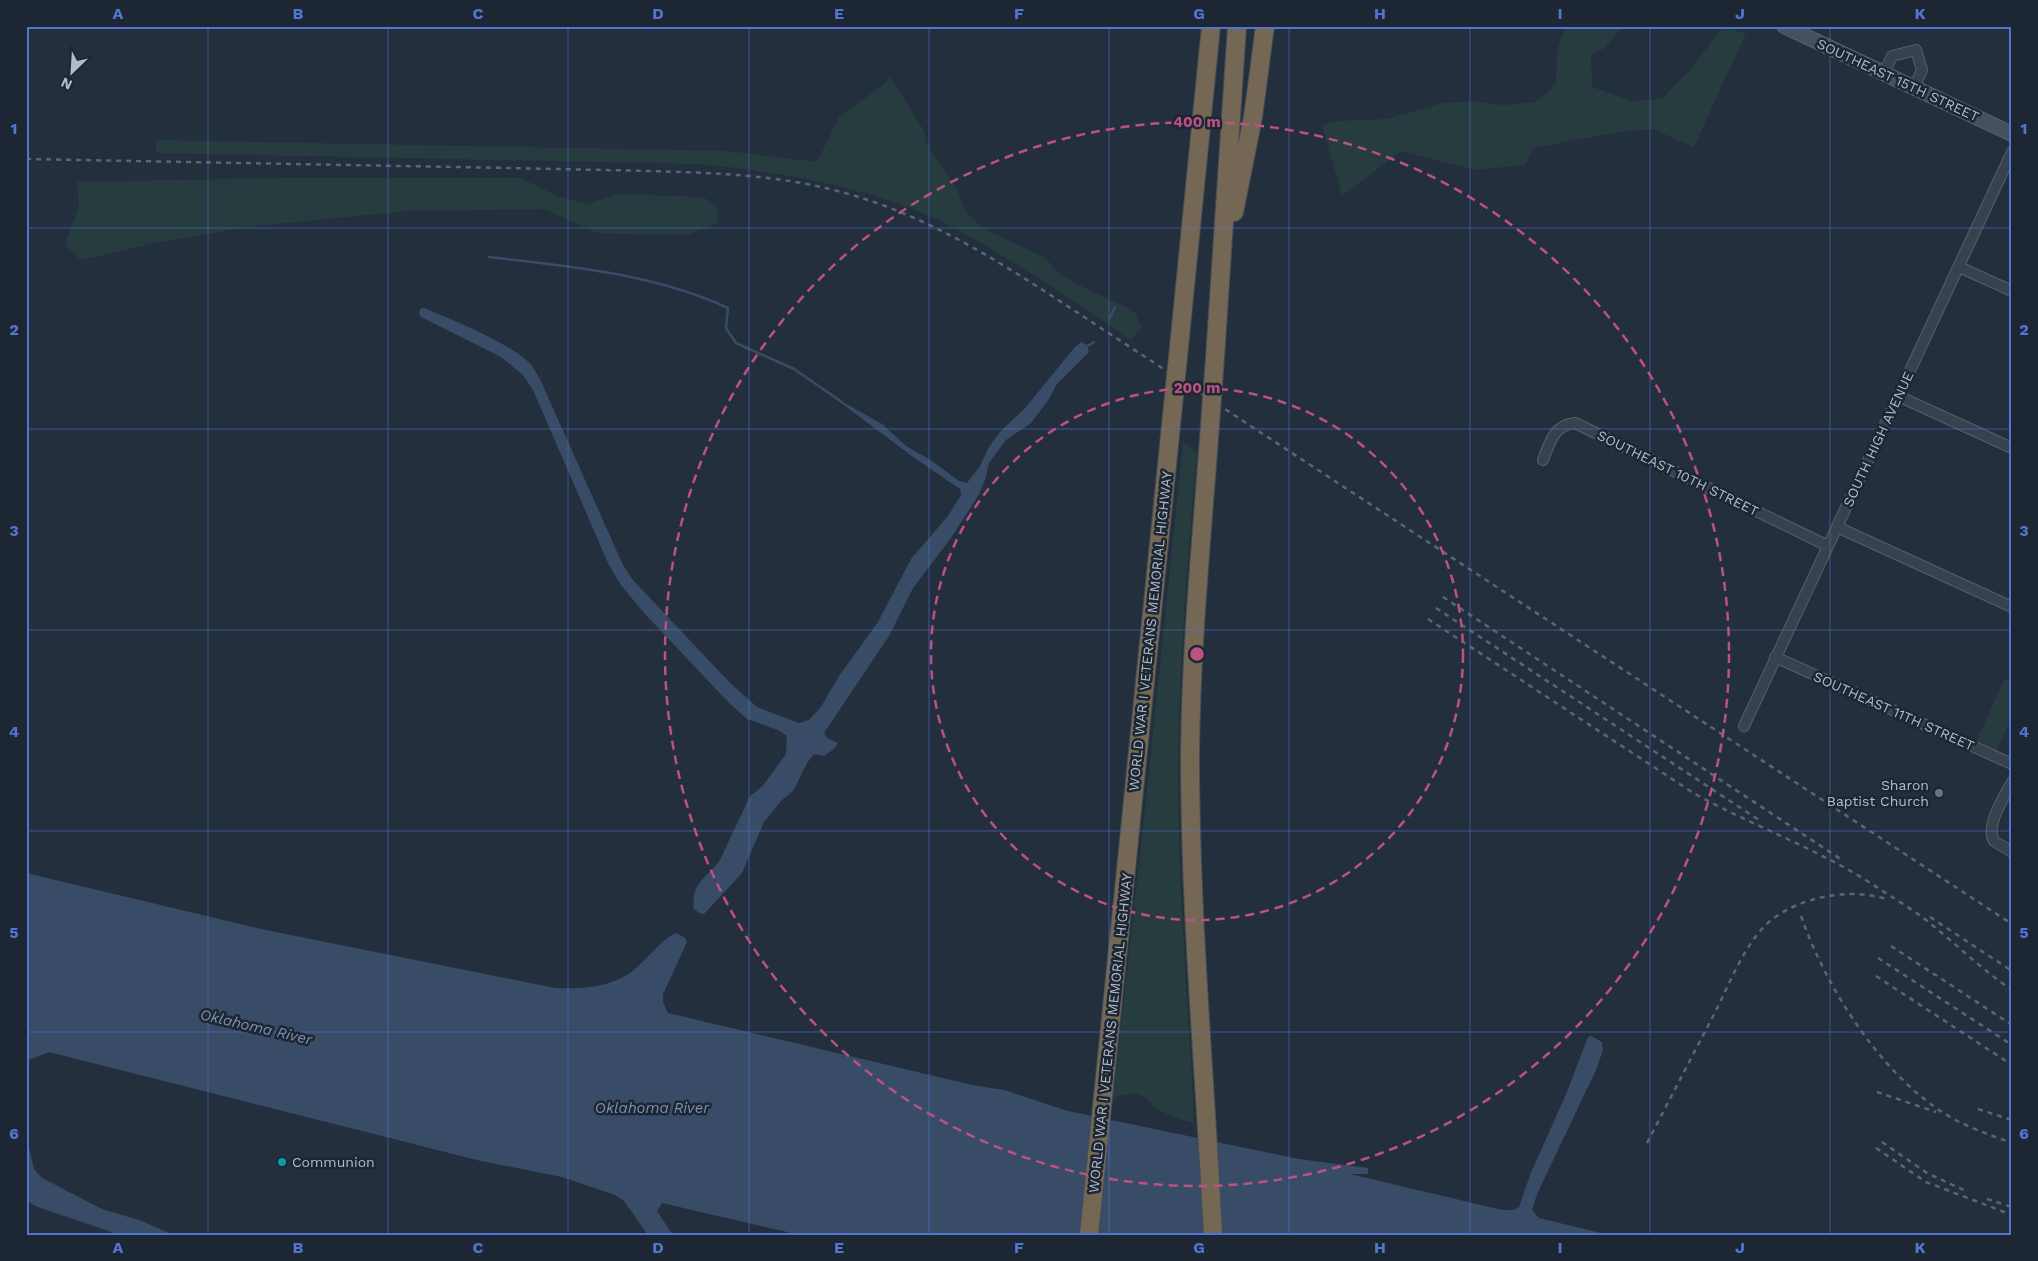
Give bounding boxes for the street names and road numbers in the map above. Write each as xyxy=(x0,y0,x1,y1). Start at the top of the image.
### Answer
street label: SOUTHEAST 15TH STREET xyxy=(1814,35,1982,125)
street label: SOUTH HIGH AVENUE xyxy=(1840,369,1916,509)
street label: SOUTHEAST 10TH STREET xyxy=(1595,427,1762,519)
street label: WORLD WAR I VETERANS MEMORIAL HIGHWAY xyxy=(1125,470,1175,792)
street label: SOUTHEAST 11TH STREET xyxy=(1811,668,1977,754)
street label: WORLD WAR I VETERANS MEMORIAL HIGHWAY xyxy=(1085,872,1135,1194)

